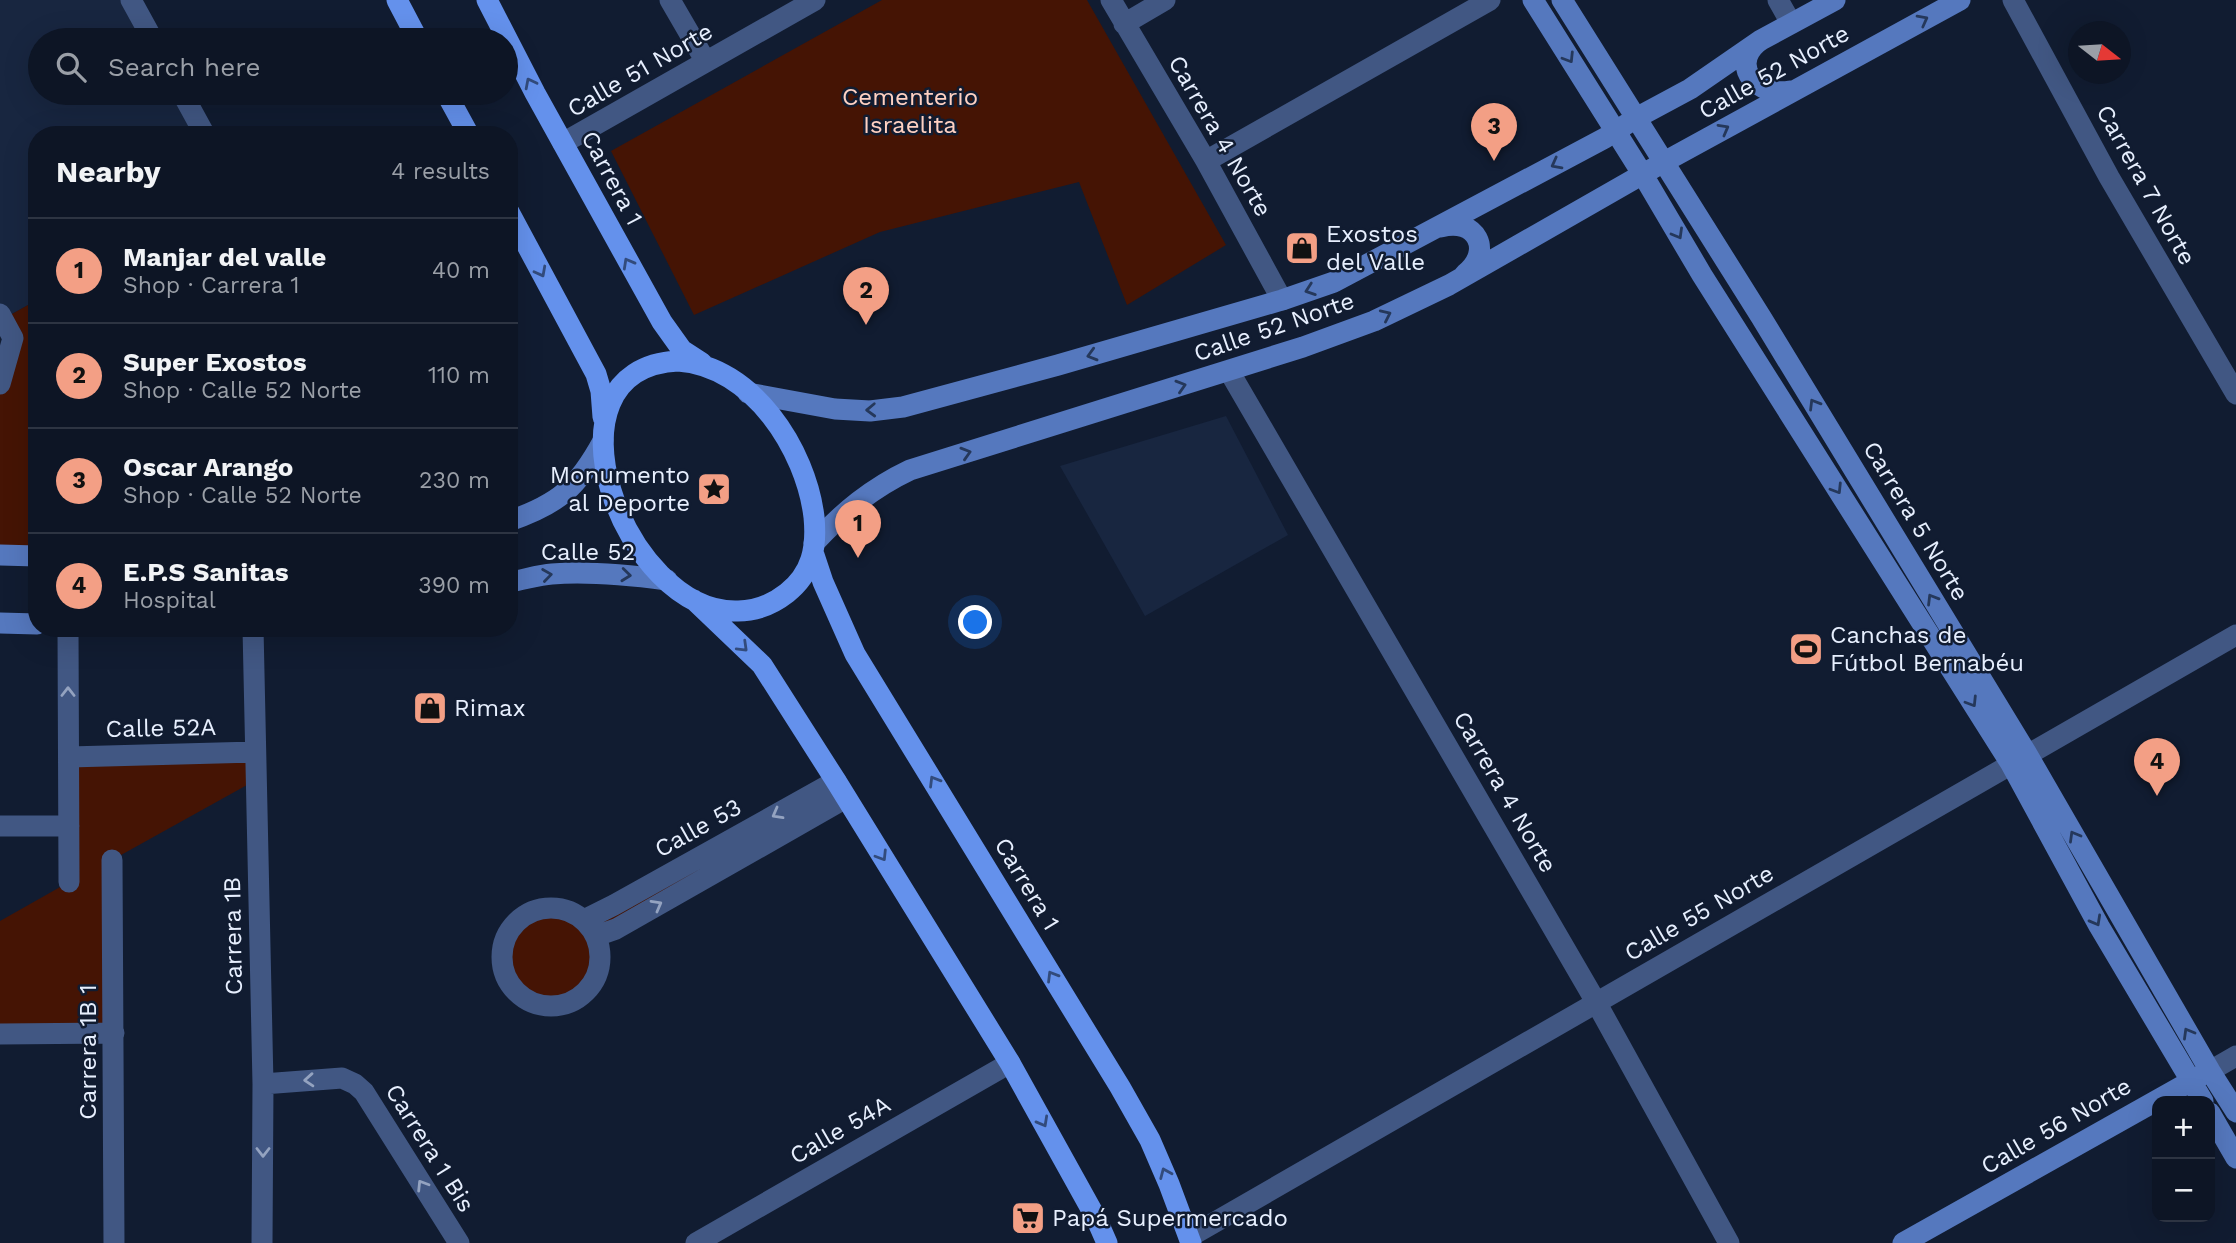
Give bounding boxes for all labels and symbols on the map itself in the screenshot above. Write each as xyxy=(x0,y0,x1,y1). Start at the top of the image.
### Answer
one-way arrow xyxy=(1916,15,1928,28)
street label: Calle 51 Norte xyxy=(562,17,718,123)
street label: Calle 52 Norte xyxy=(1694,19,1854,125)
north arrow xyxy=(2068,21,2131,84)
street label: Carrera 4 Norte xyxy=(1163,50,1277,222)
one-way arrow xyxy=(1561,50,1574,63)
one-way arrow xyxy=(525,78,539,90)
park label: Cementerio Israelita xyxy=(842,83,978,139)
street label: Carrera 7 Norte xyxy=(2090,100,2202,270)
pin: 3 xyxy=(1471,103,1517,161)
one-way arrow xyxy=(1716,124,1729,137)
street label: Carrera 1 xyxy=(576,126,648,230)
one-way arrow xyxy=(1550,156,1563,170)
place label: Exostos del Valle xyxy=(1326,220,1425,276)
one-way arrow xyxy=(1670,226,1683,239)
shop icon: Exostos del Valle xyxy=(1283,229,1321,267)
one-way arrow xyxy=(623,258,636,270)
one-way arrow xyxy=(533,265,546,277)
pin: 2 xyxy=(843,267,889,325)
one-way arrow xyxy=(1304,282,1316,296)
street label: Calle 52 Norte xyxy=(1190,286,1358,368)
one-way arrow xyxy=(1379,310,1391,324)
one-way arrow xyxy=(1086,347,1098,362)
one-way arrow xyxy=(1174,380,1186,394)
one-way arrow xyxy=(1810,399,1823,412)
one-way arrow xyxy=(866,402,877,417)
street label: Carrera 5 Norte xyxy=(1857,436,1975,606)
one-way arrow xyxy=(960,446,972,461)
place label: Monumento al Deporte xyxy=(550,461,690,517)
place icon: Monumento al Deporte xyxy=(695,470,733,508)
one-way arrow xyxy=(1829,482,1842,495)
pin: 1 xyxy=(835,500,881,558)
street label: Calle 52 xyxy=(541,538,635,566)
one-way arrow xyxy=(621,567,632,582)
one-way arrow xyxy=(541,568,553,583)
one-way arrow xyxy=(1928,593,1941,606)
your location xyxy=(958,605,992,639)
place label: Canchas de Fútbol Bernabéu xyxy=(1830,621,2024,677)
sports icon: Canchas de Fútbol Bernabéu xyxy=(1787,630,1825,668)
one-way arrow xyxy=(735,639,748,652)
one-way arrow xyxy=(60,687,76,697)
shop icon: Rimax xyxy=(411,689,449,727)
place label: Rimax xyxy=(454,694,525,722)
one-way arrow xyxy=(1963,695,1976,708)
street label: Carrera 4 Norte xyxy=(1448,706,1562,878)
street label: Calle 52A xyxy=(105,713,217,743)
pin: 4 xyxy=(2134,738,2180,796)
one-way arrow xyxy=(929,776,942,789)
street label: Calle 53 xyxy=(650,793,746,863)
one-way arrow xyxy=(771,806,784,819)
one-way arrow xyxy=(2069,831,2082,843)
street label: Carrera 1 xyxy=(989,833,1065,935)
one-way arrow xyxy=(874,849,887,862)
street label: Calle 55 Norte xyxy=(1619,859,1779,967)
street label: Carrera 1B xyxy=(218,877,248,995)
one-way arrow xyxy=(649,900,662,913)
one-way arrow xyxy=(2088,914,2101,927)
one-way arrow xyxy=(1047,970,1060,983)
street label: Carrera 1B 1 xyxy=(74,984,102,1120)
one-way arrow xyxy=(2183,1027,2196,1040)
one-way arrow xyxy=(304,1072,315,1087)
street label: Calle 56 Norte xyxy=(1976,1072,2136,1180)
street label: Carrera 1 Bis xyxy=(380,1079,480,1217)
street label: Calle 54A xyxy=(785,1090,895,1170)
one-way arrow xyxy=(1035,1115,1048,1128)
one-way arrow xyxy=(255,1147,271,1158)
one-way arrow xyxy=(1159,1168,1173,1180)
one-way arrow xyxy=(418,1180,431,1193)
supermarket icon: Papá Supermercado xyxy=(1009,1199,1047,1237)
place label: Papá Supermercado xyxy=(1052,1204,1288,1232)

